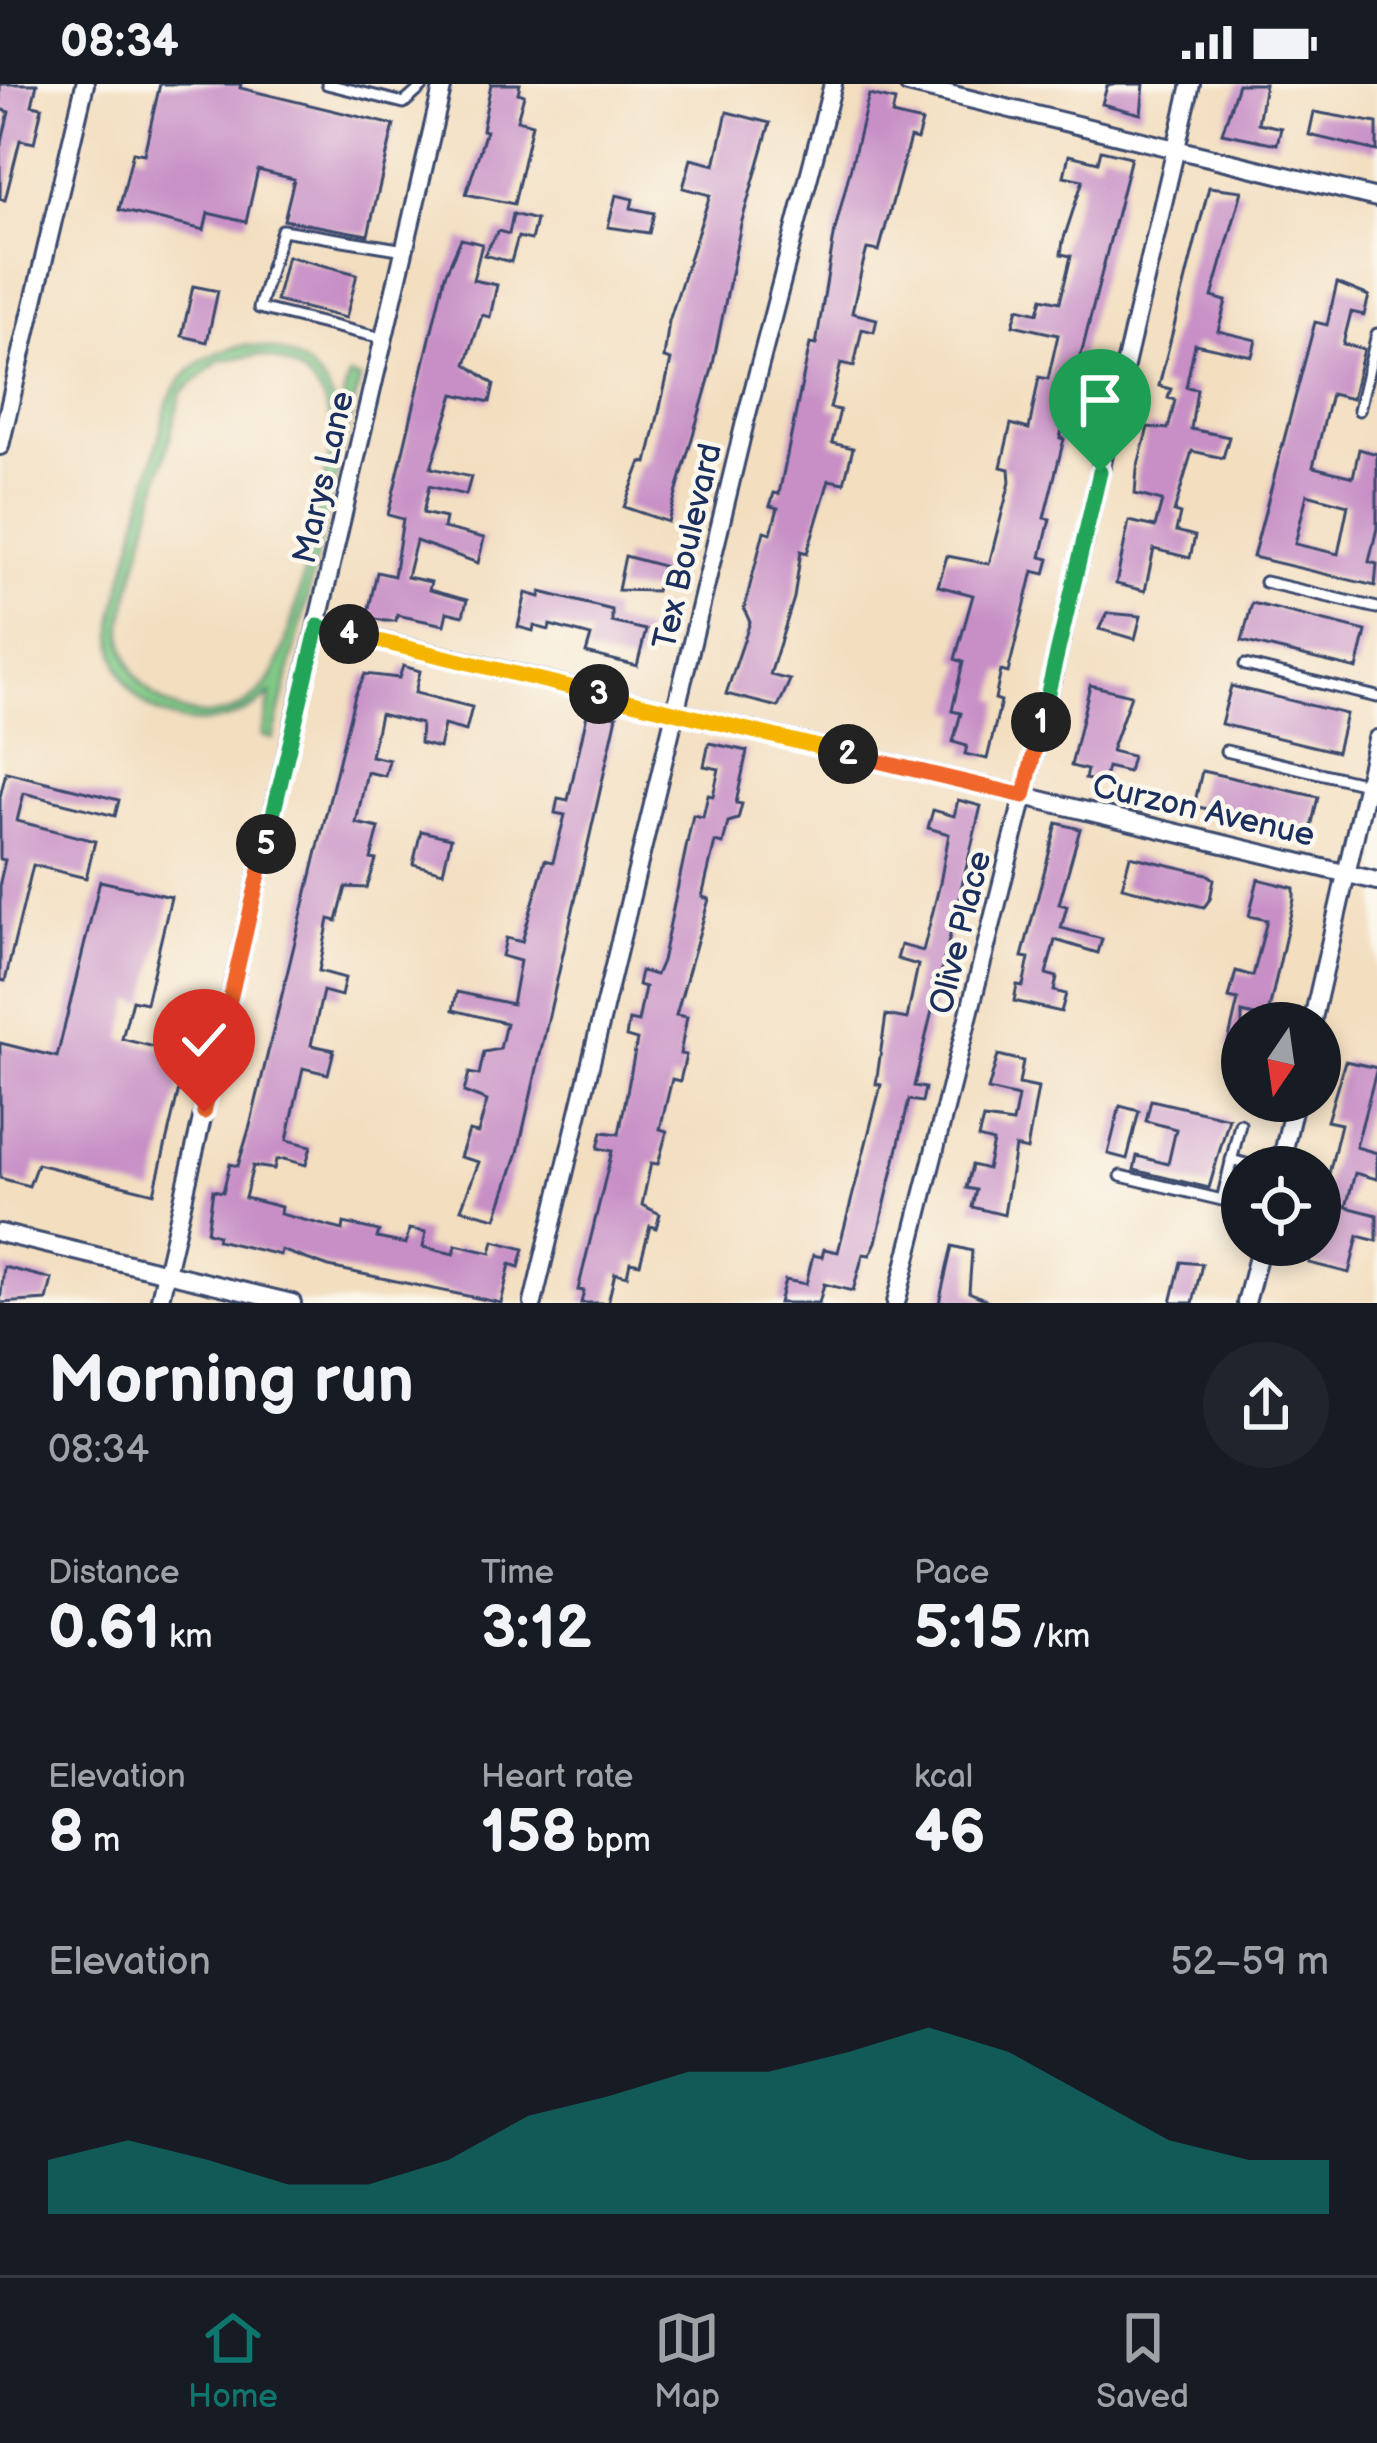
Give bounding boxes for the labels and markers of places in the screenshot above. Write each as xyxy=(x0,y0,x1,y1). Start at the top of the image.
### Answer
pin xyxy=(1049,349,1151,472)
pin: 4 xyxy=(319,604,379,664)
pin: 3 xyxy=(569,664,629,724)
pin: 1 xyxy=(1011,692,1071,752)
pin: 2 xyxy=(818,724,878,784)
pin: 5 xyxy=(236,814,296,874)
pin xyxy=(153,989,255,1112)

